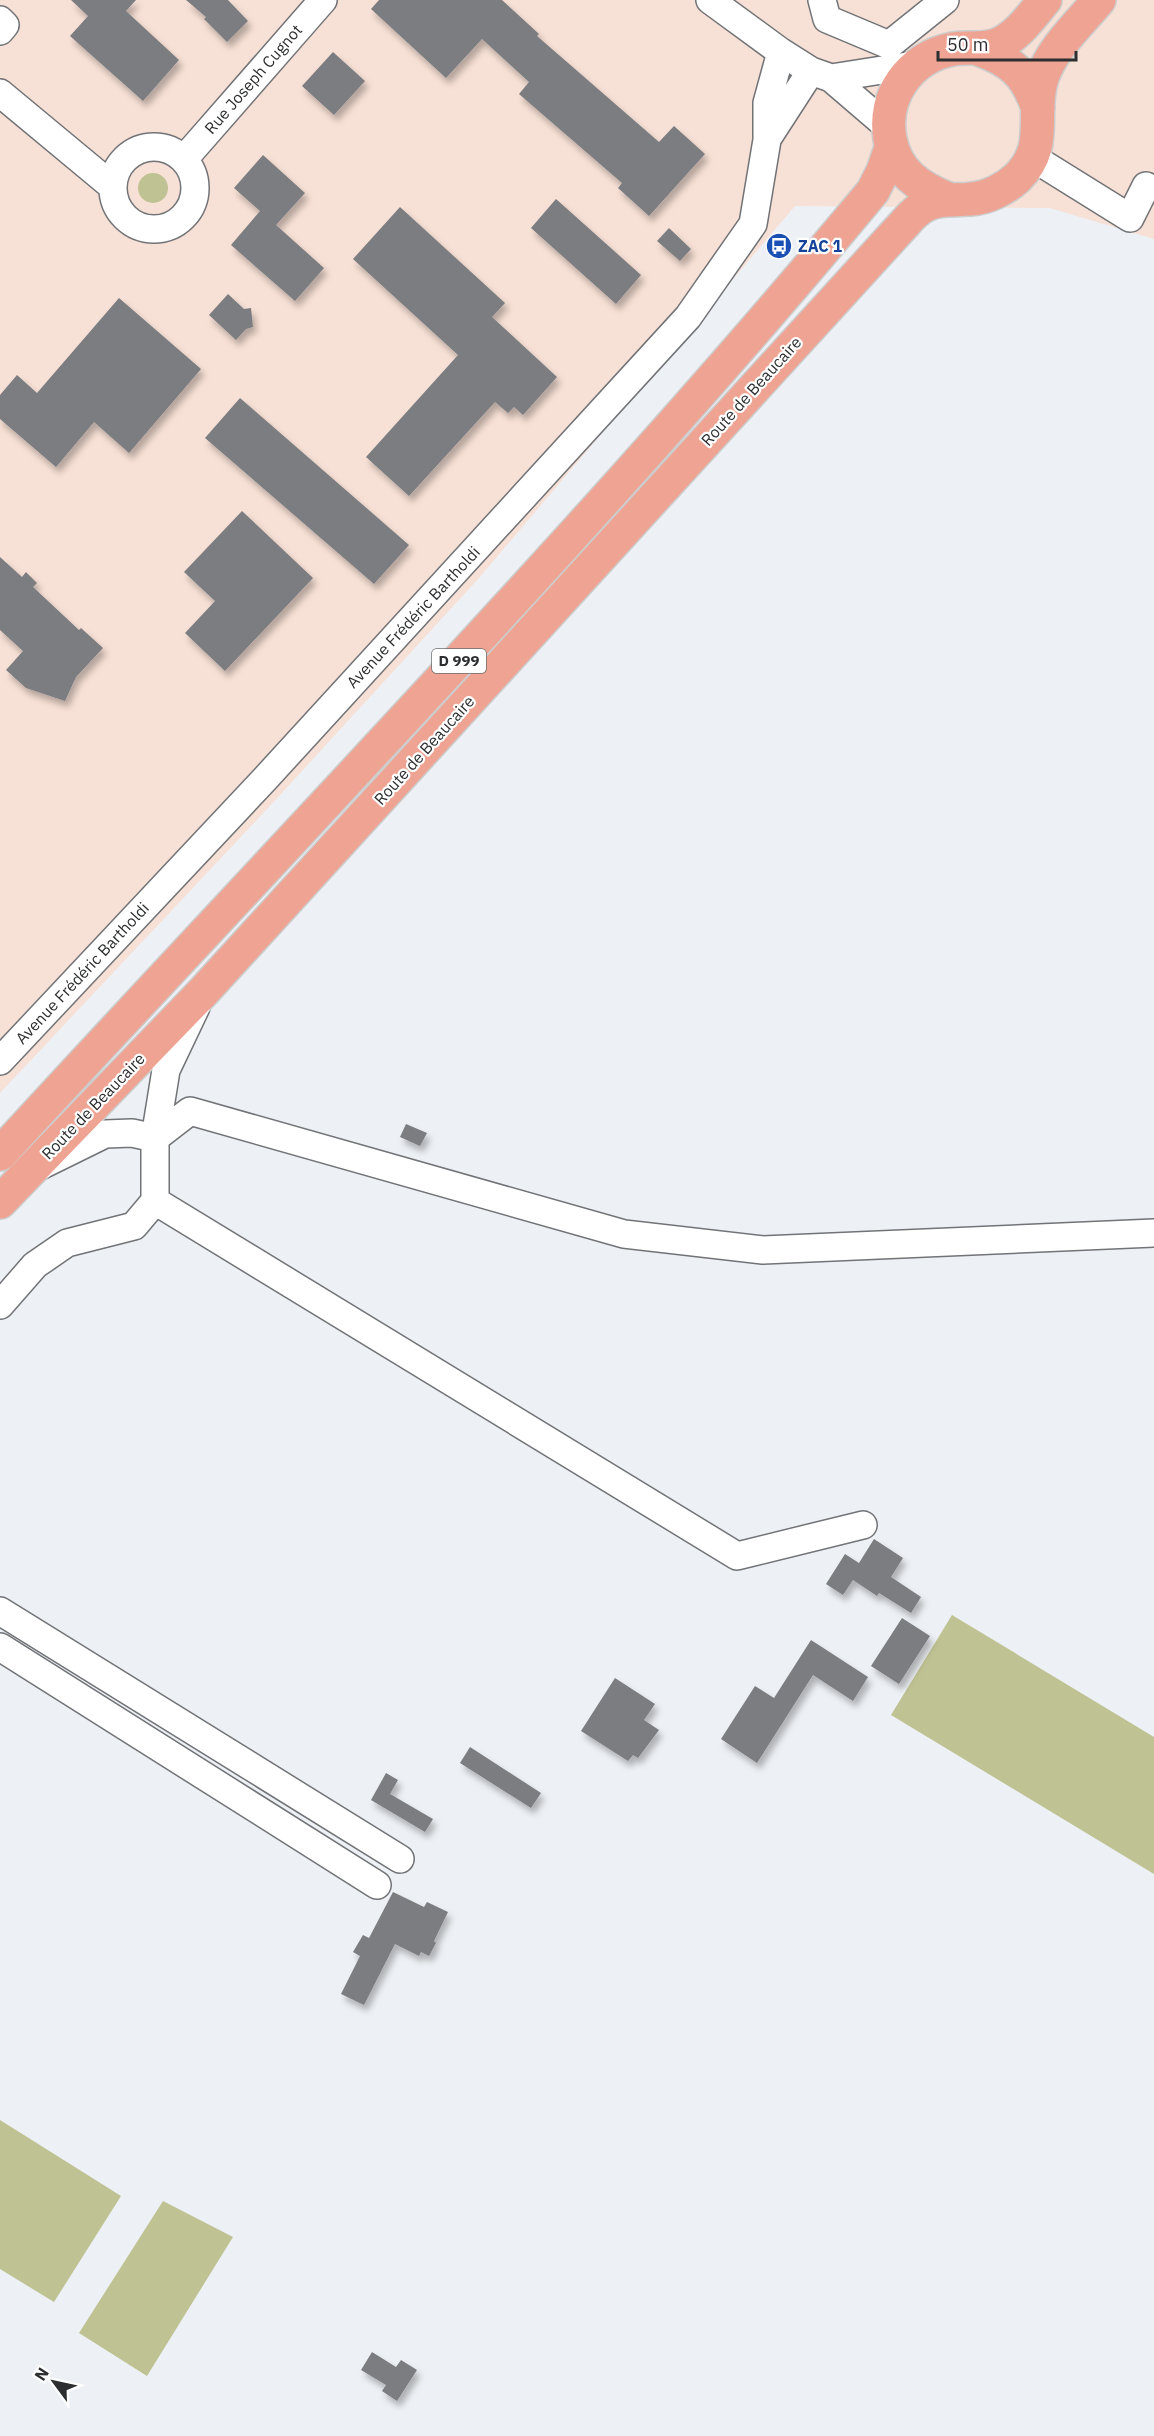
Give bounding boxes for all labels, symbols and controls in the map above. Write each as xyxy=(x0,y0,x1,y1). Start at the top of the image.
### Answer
street label: Rue Joseph Cugnot xyxy=(200,20,306,138)
scale bar xyxy=(938,24,1076,62)
text: 50 m xyxy=(947,33,989,56)
bus stop icon: ZAC 1 xyxy=(764,231,794,261)
place label: ZAC 1 xyxy=(798,236,842,256)
street label: Route de Beaucaire xyxy=(697,332,805,450)
street label: Avenue Frédéric Bartholdi xyxy=(342,542,484,692)
road number: D 999 xyxy=(432,649,486,673)
street label: Route de Beaucaire xyxy=(370,691,478,809)
street label: Avenue Frédéric Bartholdi xyxy=(11,898,153,1048)
street label: Route de Beaucaire xyxy=(37,1049,149,1163)
north arrow xyxy=(24,2352,84,2412)
text: N xyxy=(30,2364,53,2384)

